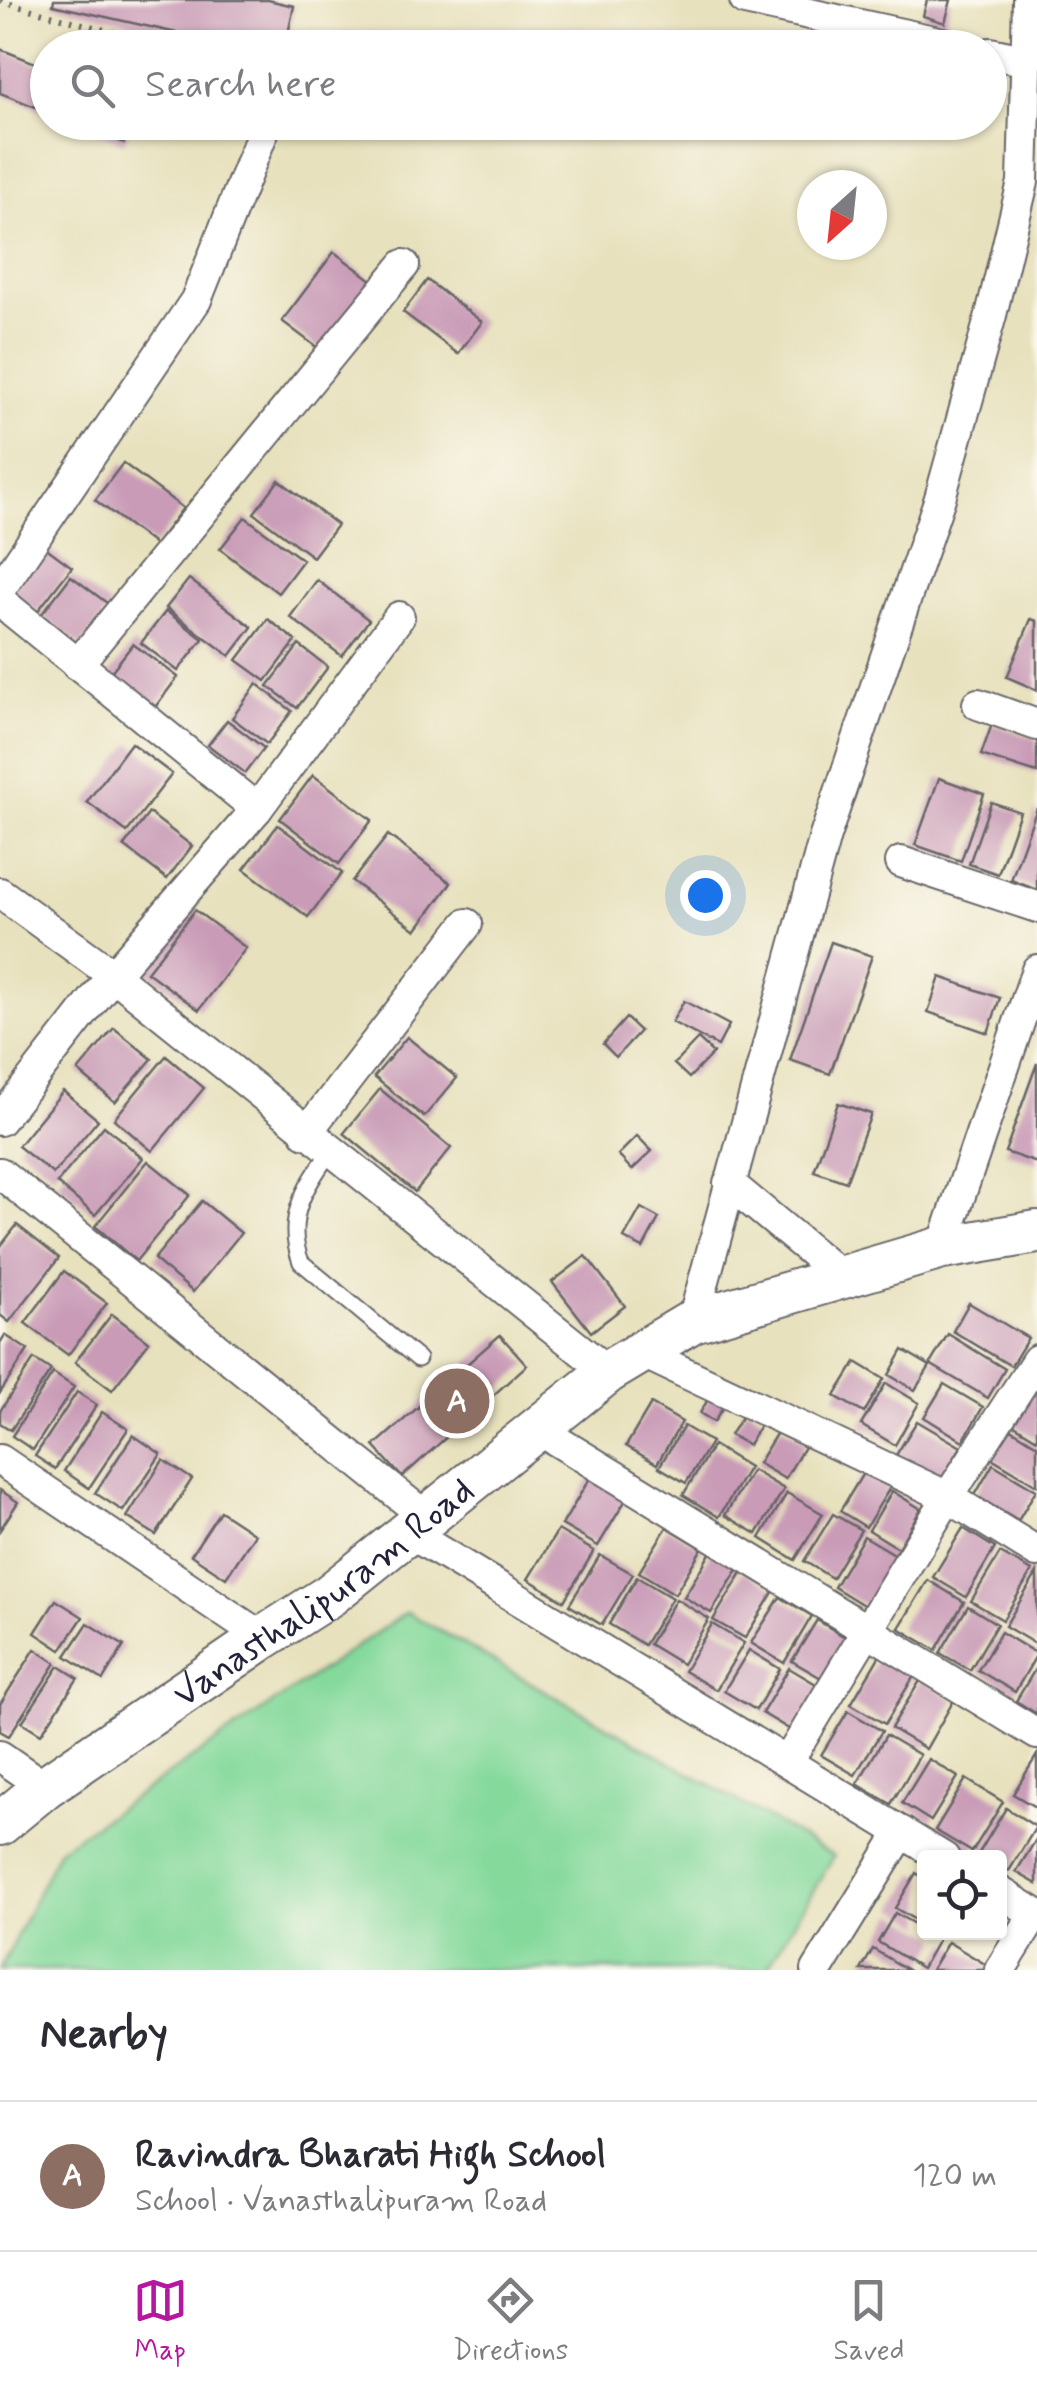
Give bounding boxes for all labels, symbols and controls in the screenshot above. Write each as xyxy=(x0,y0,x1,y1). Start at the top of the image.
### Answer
search box xyxy=(30,30,1007,140)
icon: search xyxy=(65,58,120,113)
text: Search here xyxy=(145,61,336,110)
north arrow xyxy=(797,170,887,260)
your location xyxy=(680,870,731,921)
pin: A xyxy=(424,1364,490,1438)
street label: Vanasthalipuram Road xyxy=(164,1467,485,1720)
map controls xyxy=(917,1850,1007,1940)
button: locate xyxy=(917,1850,1007,1940)
text: Nearby xyxy=(40,2008,168,2063)
text: Ravindra Bharati High School xyxy=(135,2131,606,2180)
text: A xyxy=(62,2155,83,2197)
text: 120 m xyxy=(912,2155,997,2197)
text: School · Vanasthalipuram Road xyxy=(135,2180,547,2222)
tab: Map xyxy=(133,2273,188,2370)
tab: Directions xyxy=(453,2273,568,2370)
tab: Saved xyxy=(834,2273,904,2370)

